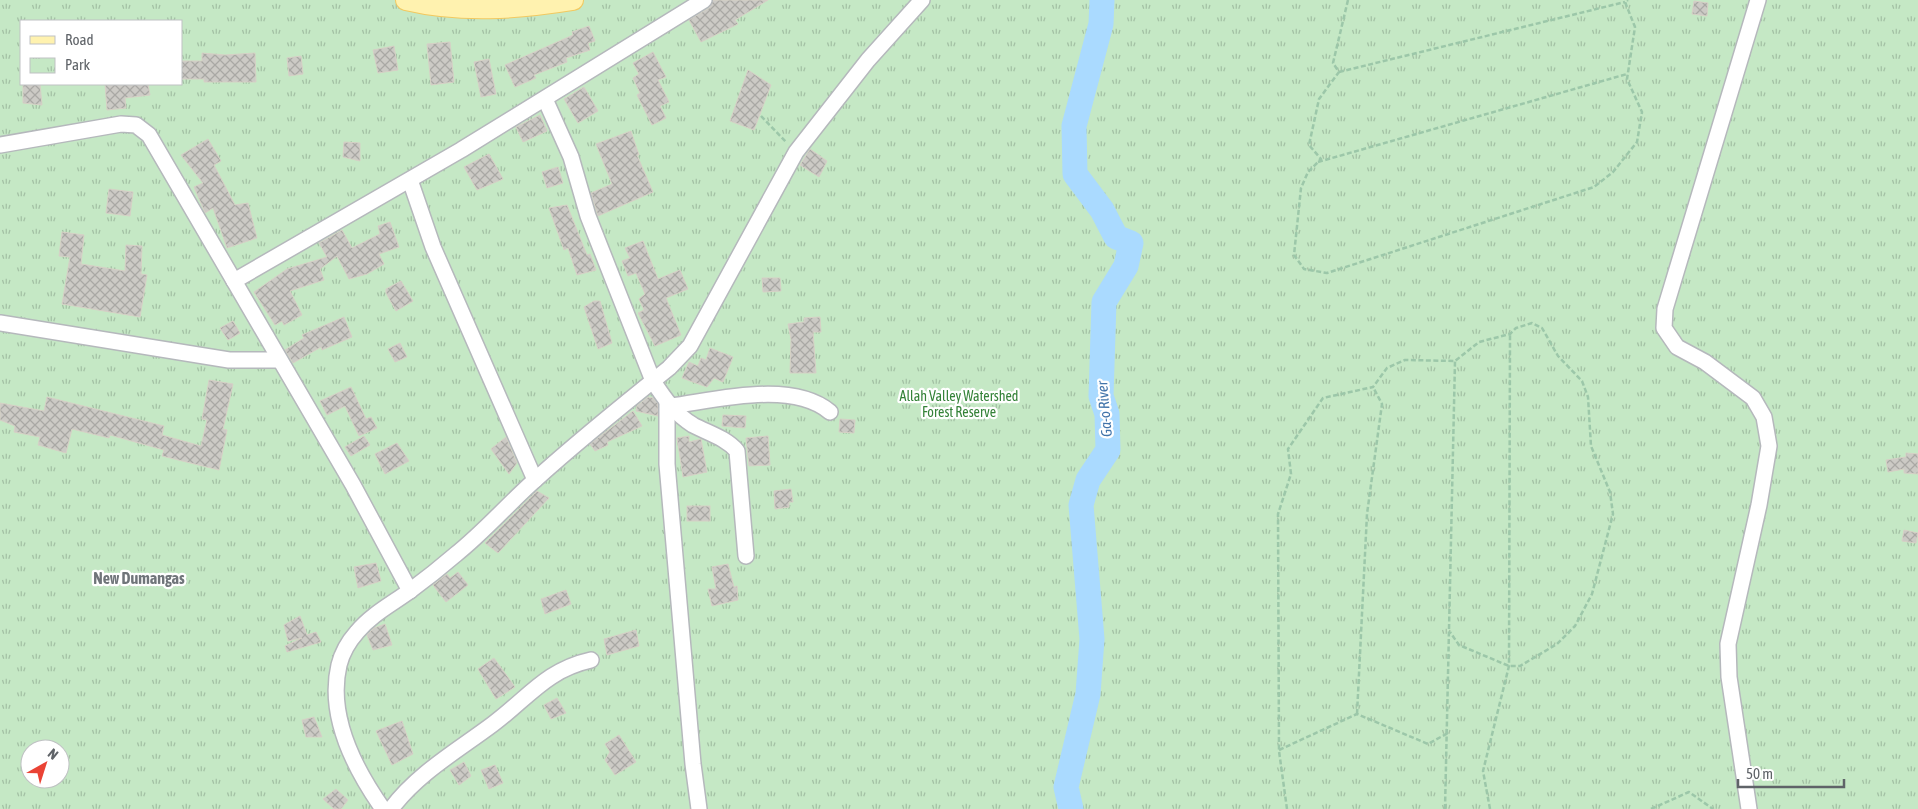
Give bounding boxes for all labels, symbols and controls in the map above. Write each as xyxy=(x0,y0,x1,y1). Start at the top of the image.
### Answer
legend xyxy=(20,20,182,85)
text: Road xyxy=(65,31,94,48)
text: Park xyxy=(65,56,90,73)
water label: Ga-o River xyxy=(1093,380,1115,438)
park label: Allah Valley Watershed Forest Reserve xyxy=(900,388,1018,420)
district label: New Dumangas xyxy=(93,569,185,587)
north arrow xyxy=(20,739,70,789)
text: N xyxy=(45,745,61,763)
scale bar xyxy=(1738,756,1844,788)
text: 50 m xyxy=(1746,765,1773,782)

